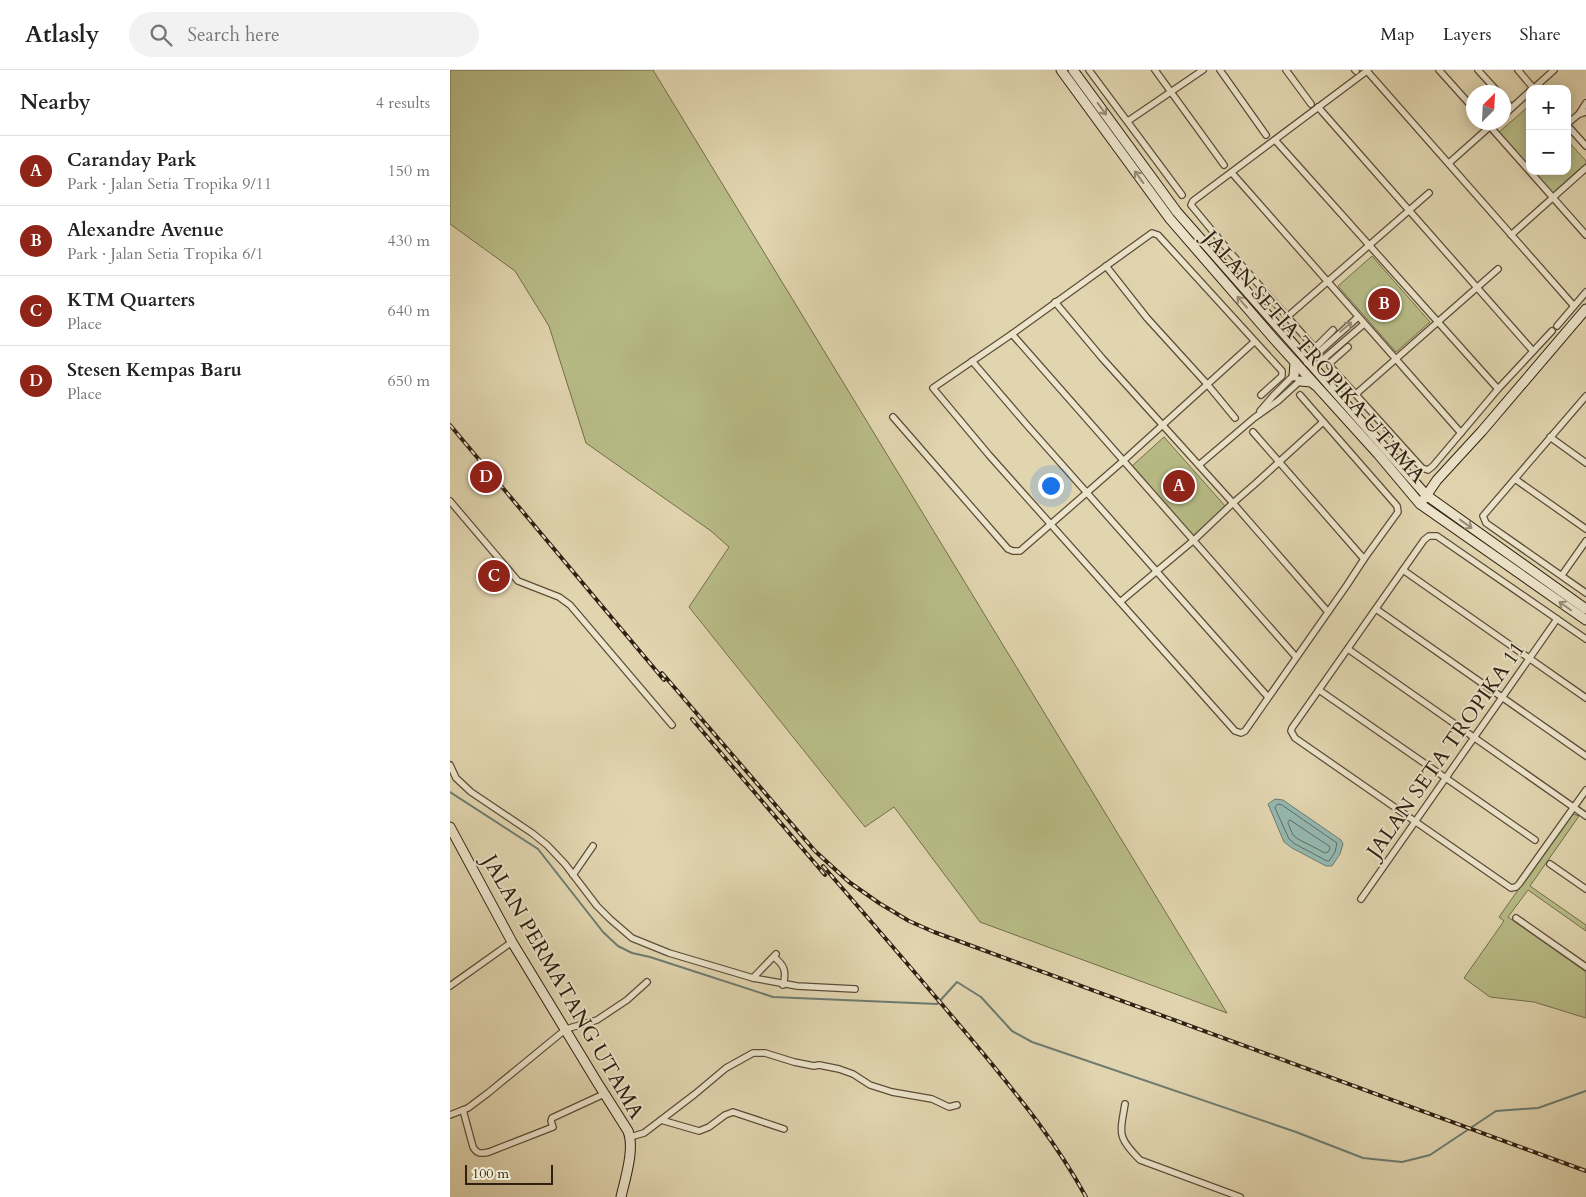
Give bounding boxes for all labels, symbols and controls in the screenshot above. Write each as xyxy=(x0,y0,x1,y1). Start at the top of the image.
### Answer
search box xyxy=(129,12,479,57)
text: Atlasly xyxy=(25,18,99,51)
icon: search xyxy=(147,21,175,49)
text: Search here xyxy=(187,22,280,48)
text: Map xyxy=(1380,22,1415,47)
text: Layers xyxy=(1443,22,1492,47)
text: Share xyxy=(1520,22,1561,47)
north arrow xyxy=(1466,85,1511,130)
map controls xyxy=(1526,85,1571,175)
button: + xyxy=(1526,85,1571,130)
text: Nearby xyxy=(20,88,91,117)
text: 4 results xyxy=(376,92,430,114)
one-way arrow xyxy=(1097,102,1107,116)
button: − xyxy=(1526,130,1571,175)
text: Caranday Park xyxy=(67,147,197,173)
text: A xyxy=(30,160,42,182)
text: 150 m xyxy=(388,160,430,182)
one-way arrow xyxy=(1134,170,1144,184)
text: Park · Jalan Setia Tropika 9/11 xyxy=(67,173,272,195)
text: Alexandre Avenue xyxy=(67,217,224,243)
street label: JALAN SETIA TROPIKA UTAMA xyxy=(1194,222,1432,490)
text: B xyxy=(30,230,42,252)
text: 430 m xyxy=(388,230,430,252)
text: Park · Jalan Setia Tropika 6/1 xyxy=(67,243,264,265)
pin: B xyxy=(1368,285,1400,323)
text: KTM Quarters xyxy=(67,287,195,313)
one-way arrow xyxy=(1236,296,1248,309)
text: C xyxy=(30,300,42,322)
text: 640 m xyxy=(388,300,430,322)
text: Place xyxy=(67,313,102,335)
one-way arrow xyxy=(1340,322,1353,333)
text: Stesen Kempas Baru xyxy=(67,357,242,383)
text: D xyxy=(29,370,43,392)
text: 650 m xyxy=(388,370,430,392)
text: Place xyxy=(67,383,102,405)
pin: D xyxy=(470,458,502,496)
pin: A xyxy=(1163,467,1195,505)
your location xyxy=(1038,473,1064,499)
one-way arrow xyxy=(1459,518,1472,529)
pin: C xyxy=(478,557,510,595)
one-way arrow xyxy=(1558,601,1572,611)
street label: JALAN SETA TROPIKA 11 xyxy=(1358,636,1532,866)
street label: JALAN PERMATANG UTAMA xyxy=(474,847,651,1124)
scale bar xyxy=(465,1162,552,1185)
text: 100 m xyxy=(472,1164,509,1183)

